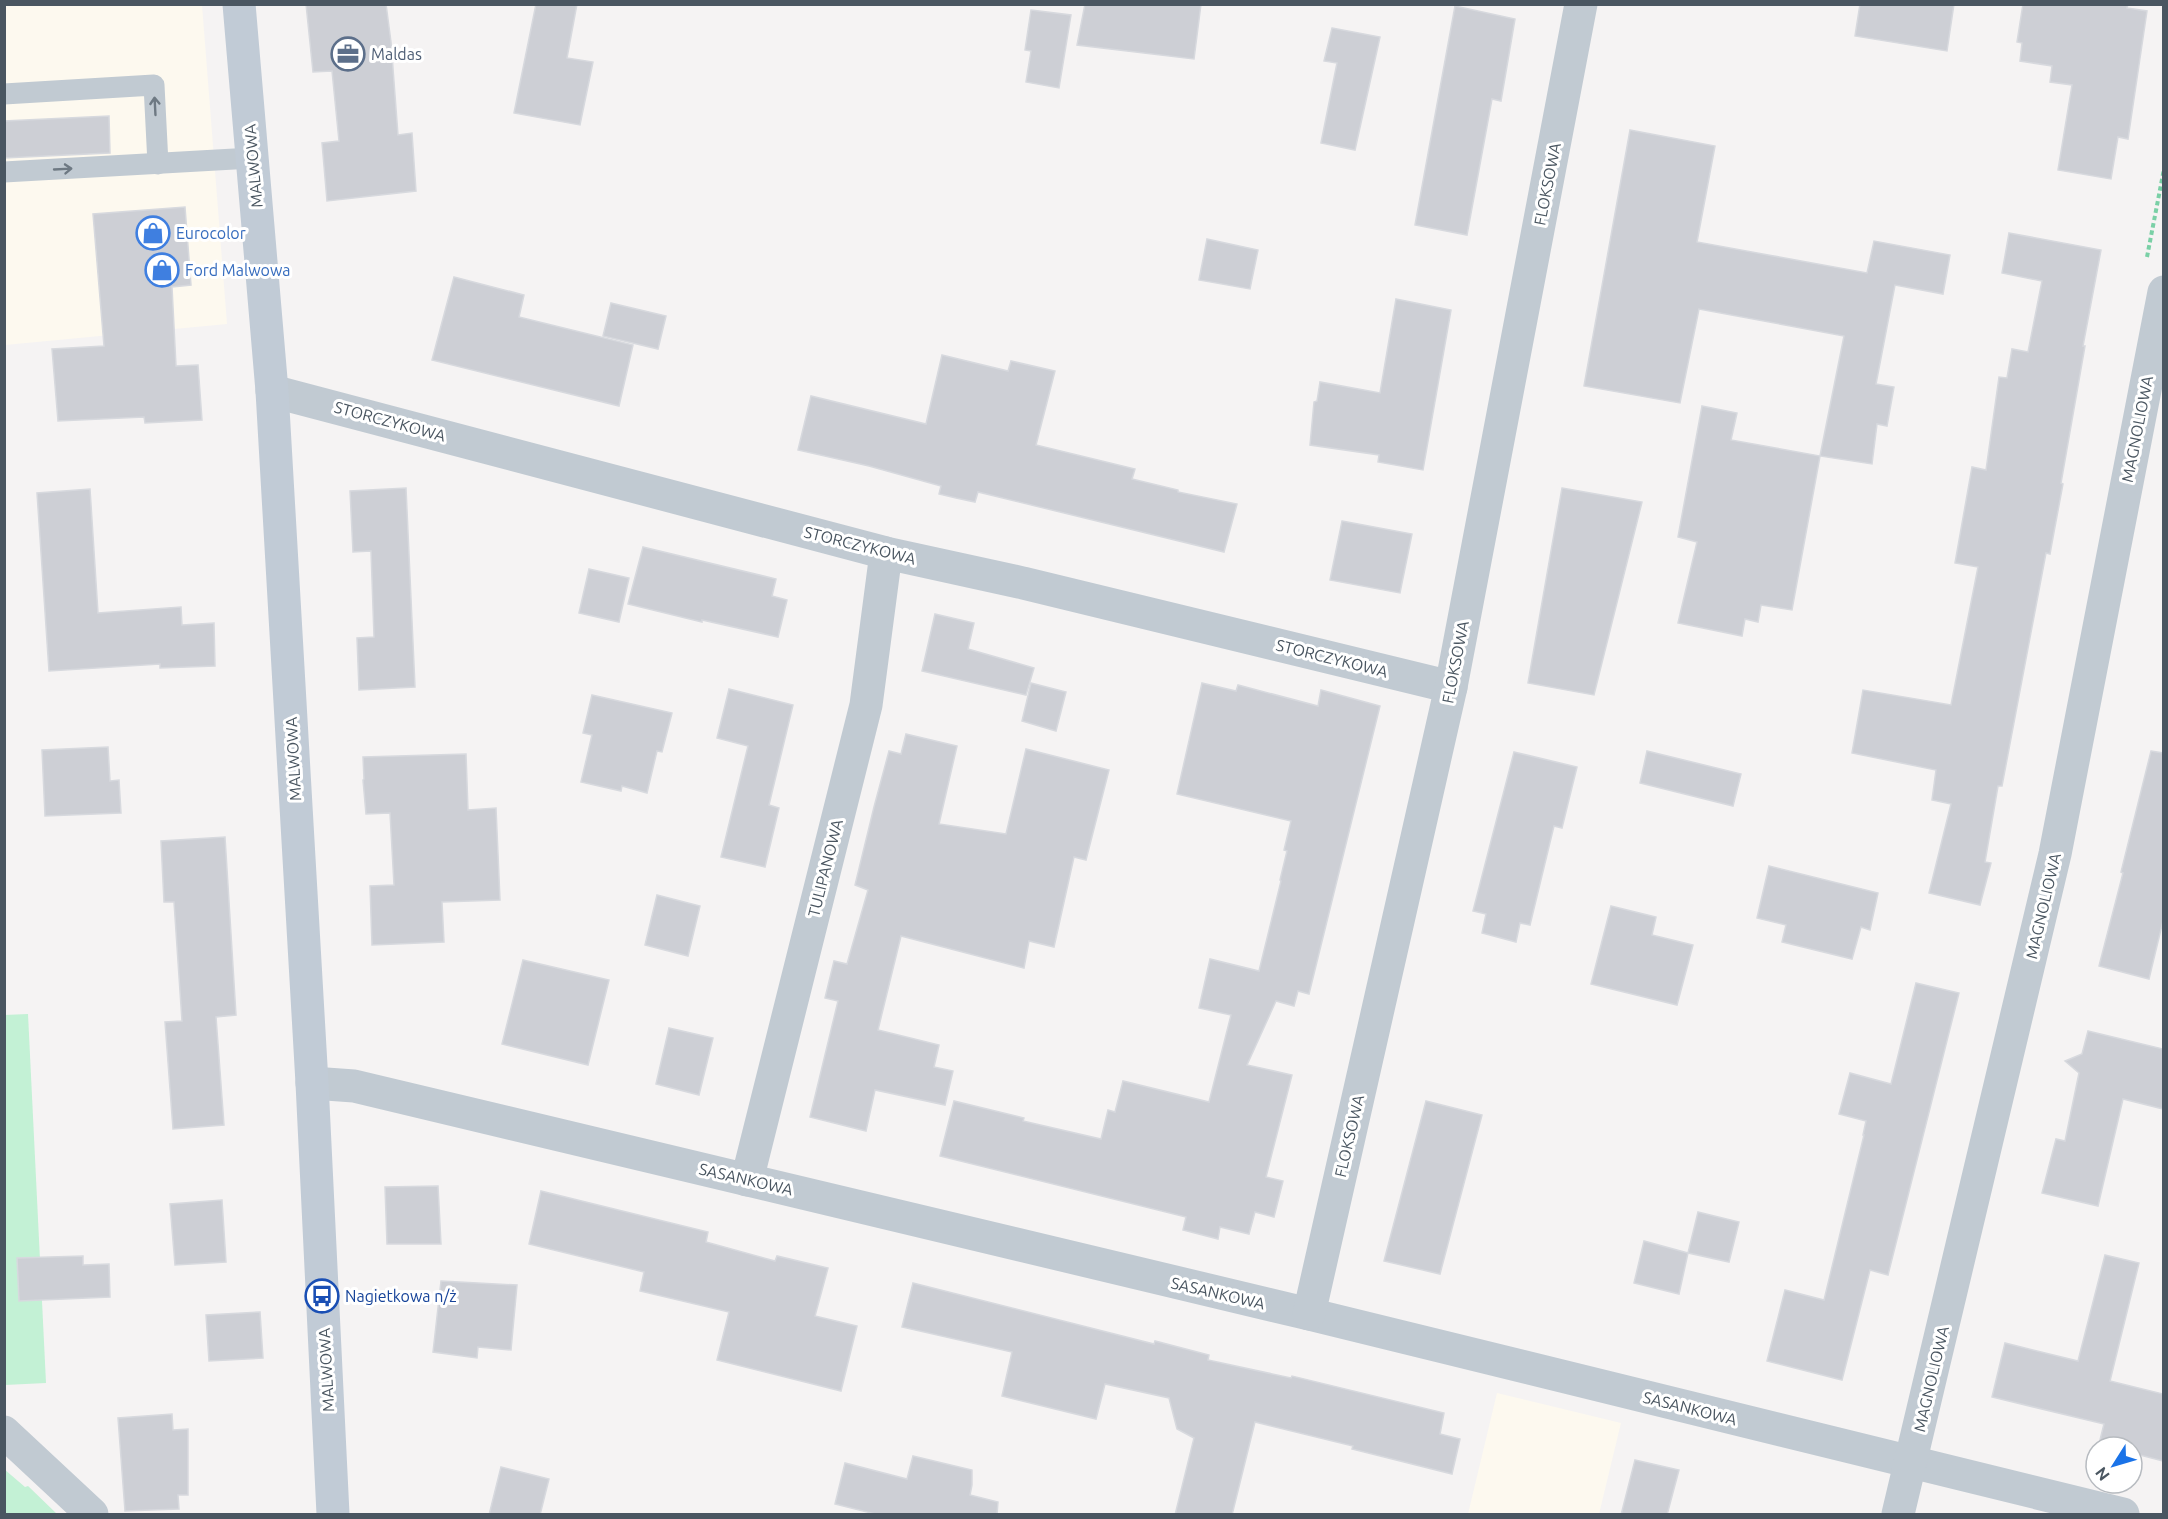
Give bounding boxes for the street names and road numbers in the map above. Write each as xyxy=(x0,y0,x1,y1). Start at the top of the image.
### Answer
street label: MALWOWA xyxy=(240,123,266,209)
street label: FLOKSOWA xyxy=(1530,140,1564,227)
street label: MAGNOLIOWA xyxy=(2118,374,2156,484)
street label: STORCZYKOWA xyxy=(332,397,448,445)
street label: STORCZYKOWA xyxy=(802,522,918,568)
street label: FLOKSOWA xyxy=(1438,618,1472,705)
street label: STORCZYKOWA xyxy=(1274,635,1390,681)
street label: MALWOWA xyxy=(282,716,304,801)
street label: TULIPANOWA xyxy=(804,817,846,919)
street label: MAGNOLIOWA xyxy=(2022,851,2064,961)
street label: FLOKSOWA xyxy=(1331,1092,1367,1179)
street label: SASANKOWA xyxy=(697,1159,795,1199)
street label: SASANKOWA xyxy=(1169,1273,1267,1313)
street label: MAGNOLIOWA xyxy=(1910,1324,1952,1434)
street label: MALWOWA xyxy=(315,1327,337,1412)
street label: SASANKOWA xyxy=(1641,1388,1739,1428)

